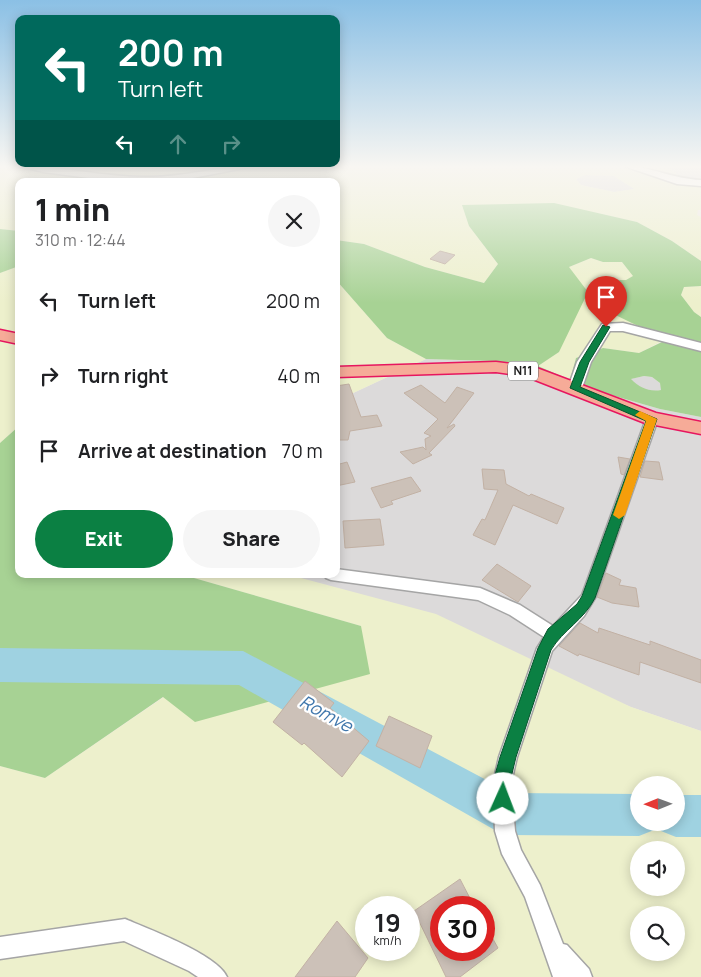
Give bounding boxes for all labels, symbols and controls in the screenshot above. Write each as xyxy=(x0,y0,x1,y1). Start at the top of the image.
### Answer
text: 200 m xyxy=(118,29,223,77)
icon: left xyxy=(35,35,100,100)
text: Turn left xyxy=(118,74,203,104)
icon: left xyxy=(111,130,139,158)
icon: ahead xyxy=(164,130,192,158)
icon: right xyxy=(217,130,245,158)
text: 1 min xyxy=(35,189,110,230)
button: close xyxy=(268,195,320,247)
text: 310 m · 12:44 xyxy=(35,229,126,251)
pin xyxy=(585,276,627,327)
icon: arrive xyxy=(592,283,620,311)
icon: left xyxy=(35,287,63,315)
text: Turn left xyxy=(78,288,156,314)
text: 200 m xyxy=(266,288,320,314)
icon: right xyxy=(35,362,63,390)
road number: N11 xyxy=(508,362,538,381)
text: Turn right xyxy=(78,363,168,389)
text: 40 m xyxy=(277,363,320,389)
icon: arrive xyxy=(35,437,63,465)
text: Arrive at destination xyxy=(78,438,267,464)
text: 70 m xyxy=(282,438,323,464)
button: Exit xyxy=(35,510,173,568)
button: Share xyxy=(183,510,320,568)
water label: Romve xyxy=(296,689,358,738)
position arrow xyxy=(476,772,528,824)
north arrow xyxy=(630,776,685,831)
map controls xyxy=(630,776,685,961)
button: sound xyxy=(630,841,685,896)
speed limit sign: 30 xyxy=(430,896,495,961)
text: 19 xyxy=(374,905,401,940)
button: search xyxy=(630,906,685,961)
text: km/h xyxy=(374,932,401,949)

